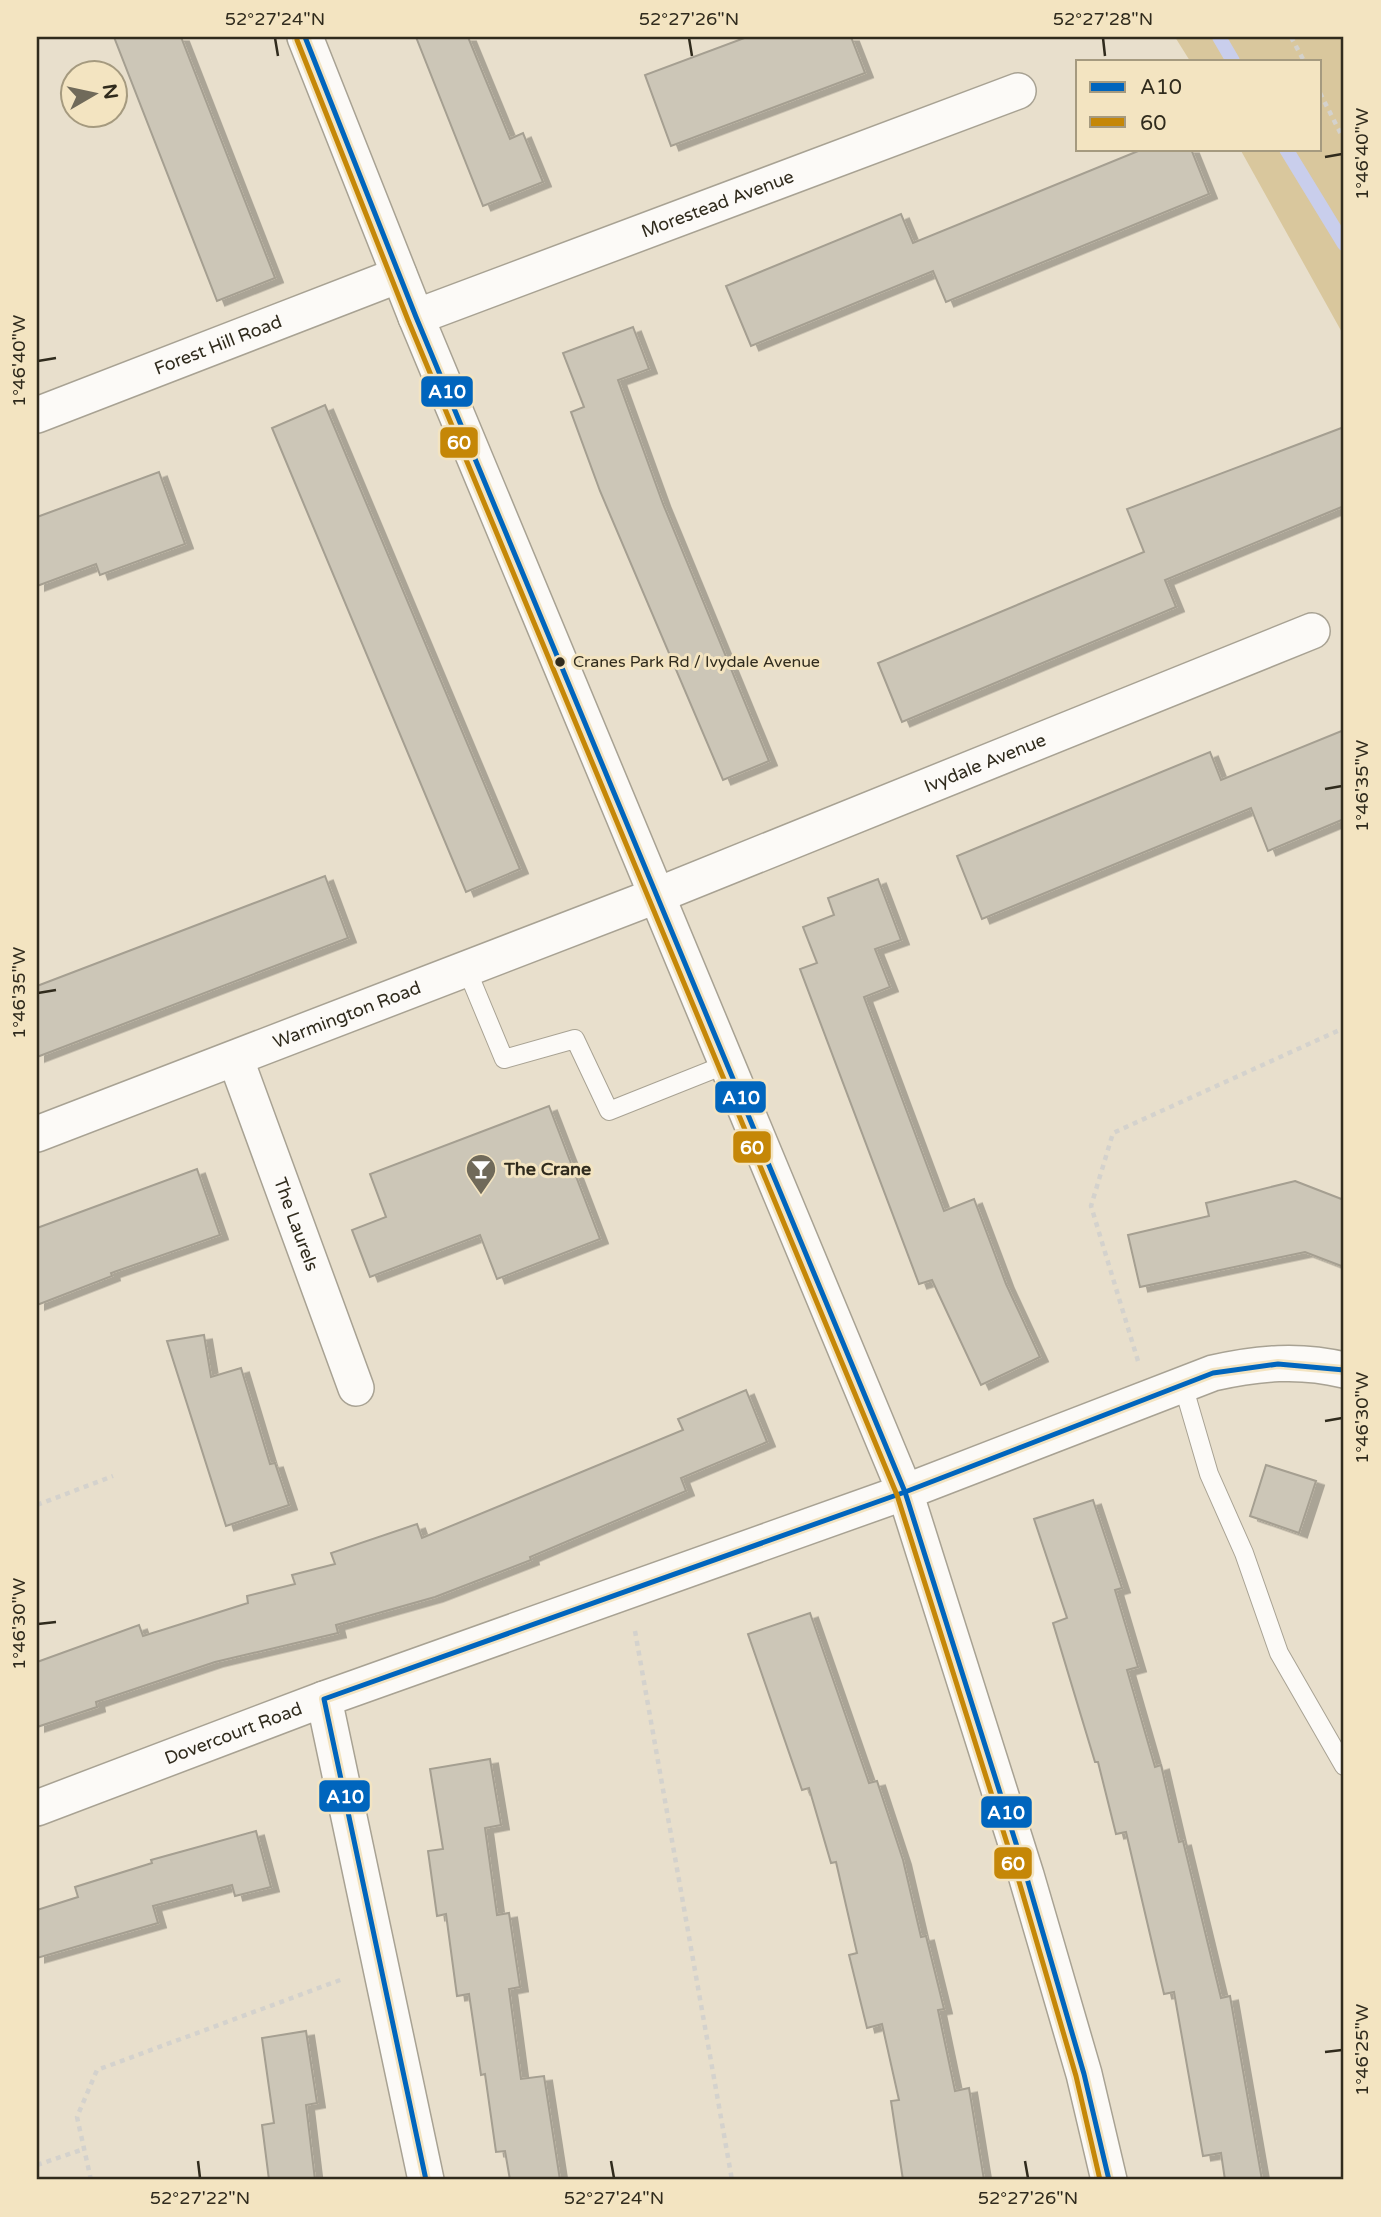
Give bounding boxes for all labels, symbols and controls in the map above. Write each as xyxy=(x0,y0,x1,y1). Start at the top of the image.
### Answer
text: 52°27'24"N xyxy=(225,8,325,30)
text: 52°27'26"N xyxy=(639,8,739,30)
text: 52°27'28"N xyxy=(1053,8,1153,30)
north arrow xyxy=(60,60,130,130)
legend xyxy=(1076,60,1322,150)
text: A10 xyxy=(1140,75,1182,100)
text: N xyxy=(98,82,122,101)
text: 1°46'40"W xyxy=(1351,108,1373,200)
text: 60 xyxy=(1140,111,1166,136)
street label: Morestead Avenue xyxy=(638,165,797,242)
street label: Forest Hill Road xyxy=(151,310,285,380)
text: 1°46'40"W xyxy=(8,315,30,407)
line badge: A10 xyxy=(420,375,474,408)
text: A10 xyxy=(428,381,466,403)
line badge: 60 xyxy=(439,426,479,459)
text: 60 xyxy=(447,432,471,454)
place label: Cranes Park Rd / Ivydale Avenue xyxy=(573,652,820,672)
marker: Cranes Park Rd / Ivydale Avenue xyxy=(553,655,567,669)
street label: Ivydale Avenue xyxy=(921,729,1049,797)
text: 1°46'35"W xyxy=(1351,740,1373,832)
text: 1°46'35"W xyxy=(8,947,30,1039)
street label: Warmington Road xyxy=(270,976,424,1053)
line badge: A10 xyxy=(714,1080,767,1114)
text: A10 xyxy=(722,1087,760,1109)
line badge: 60 xyxy=(732,1130,772,1164)
text: 60 xyxy=(740,1137,764,1159)
bar icon: The Crane xyxy=(464,1152,498,1196)
place label: The Crane xyxy=(503,1158,591,1180)
street label: The Laurels xyxy=(269,1175,323,1274)
text: 1°46'30"W xyxy=(1351,1372,1373,1464)
text: 1°46'30"W xyxy=(8,1578,30,1670)
street label: Dovercourt Road xyxy=(161,1697,305,1770)
line badge: A10 xyxy=(318,1779,371,1813)
text: A10 xyxy=(326,1786,364,1808)
line badge: A10 xyxy=(980,1795,1033,1829)
text: A10 xyxy=(987,1802,1025,1824)
line badge: 60 xyxy=(993,1846,1033,1880)
text: 60 xyxy=(1001,1853,1025,1875)
text: 1°46'25"W xyxy=(1351,2004,1373,2096)
text: 52°27'22"N xyxy=(150,2187,250,2209)
text: 52°27'24"N xyxy=(564,2187,664,2209)
text: 52°27'26"N xyxy=(978,2187,1078,2209)

